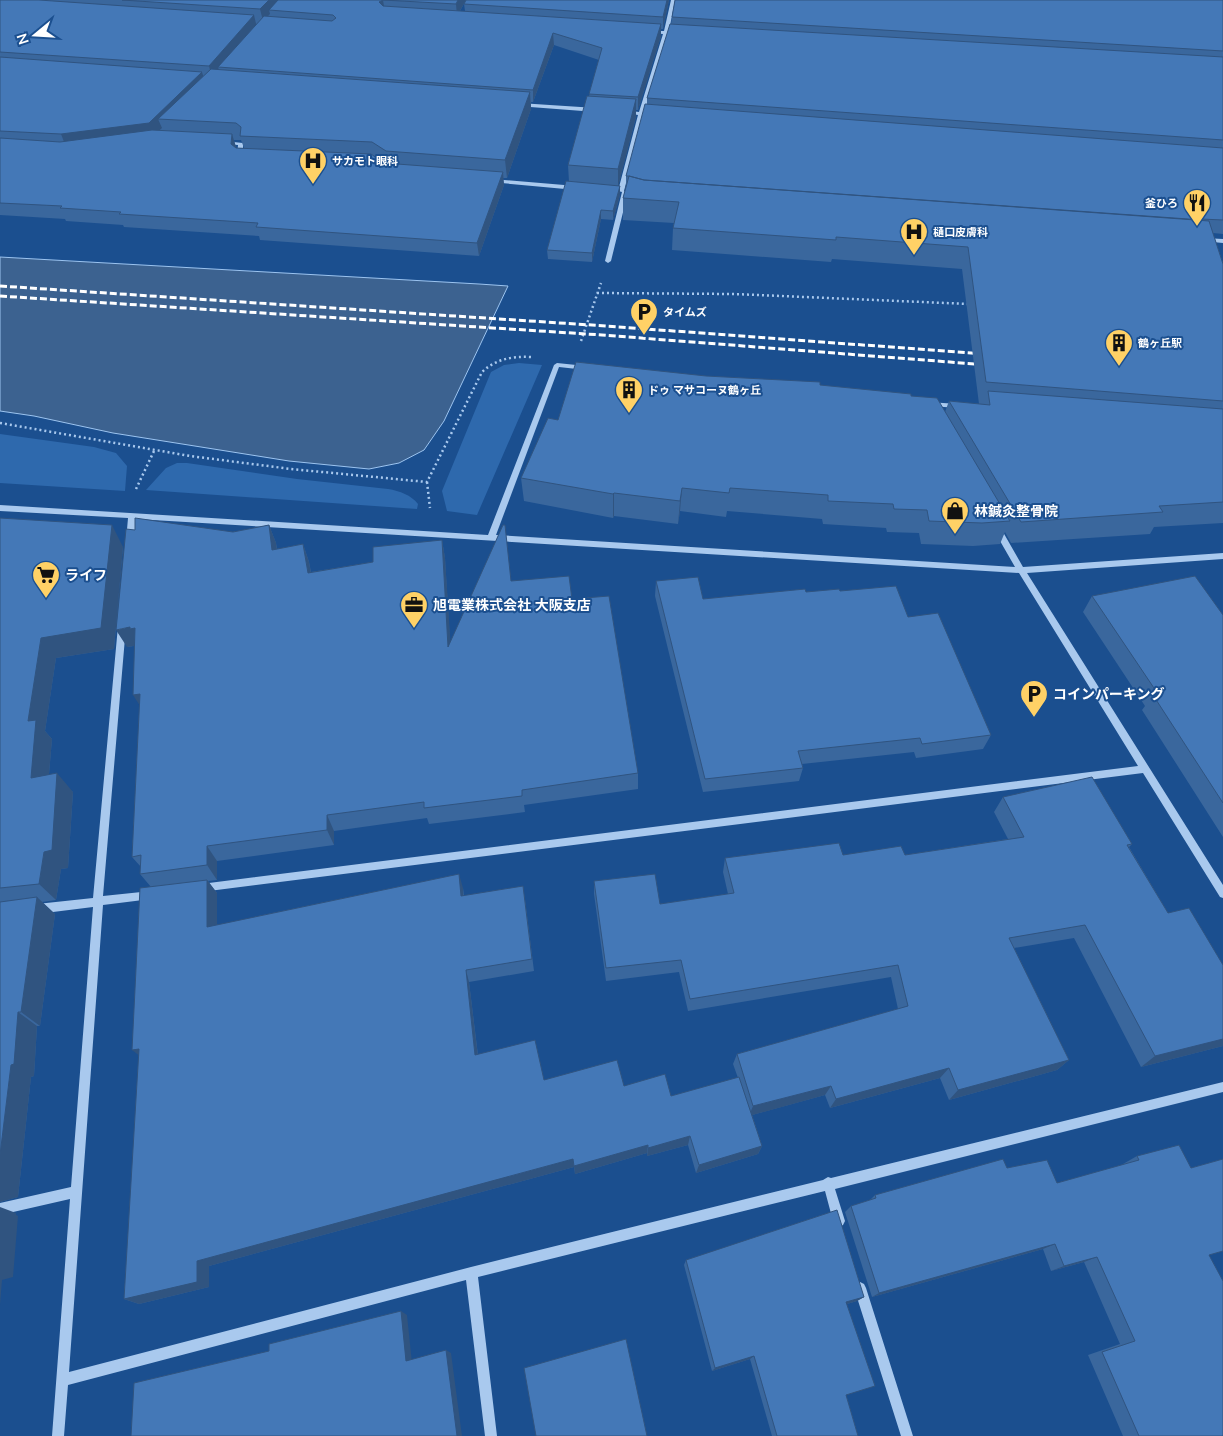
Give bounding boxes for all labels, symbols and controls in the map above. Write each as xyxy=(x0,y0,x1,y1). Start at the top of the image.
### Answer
north arrow xyxy=(10,10,60,60)
text: N xyxy=(12,31,33,47)
hospital icon: サカモト眼科 xyxy=(298,146,328,185)
place label: サカモト眼科 xyxy=(332,154,398,168)
restaurant icon: 釜ひろ xyxy=(1182,188,1212,227)
place label: 釜ひろ xyxy=(1145,196,1178,210)
hospital icon: 樋口皮膚科 xyxy=(899,217,929,256)
place label: 樋口皮膚科 xyxy=(933,225,988,239)
parking icon: タイムズ xyxy=(629,297,659,336)
place label: タイムズ xyxy=(663,305,707,319)
building icon: 鶴ヶ丘駅 xyxy=(1104,328,1134,367)
place label: 鶴ヶ丘駅 xyxy=(1137,336,1182,350)
building icon: ドゥ マサコーヌ鶴ヶ丘 xyxy=(614,375,644,414)
place label: ドゥ マサコーヌ鶴ヶ丘 xyxy=(648,383,761,397)
shop icon: 林鍼灸整骨院 xyxy=(940,496,970,535)
place label: 林鍼灸整骨院 xyxy=(974,502,1058,520)
supermarket icon: ライフ xyxy=(31,560,61,599)
place label: ライフ xyxy=(65,566,107,584)
office icon: 旭電業株式会社 大阪支店 xyxy=(399,590,429,629)
place label: 旭電業株式会社 大阪支店 xyxy=(433,596,591,614)
parking icon: コインパーキング xyxy=(1019,679,1049,718)
place label: コインパーキング xyxy=(1053,685,1165,703)

